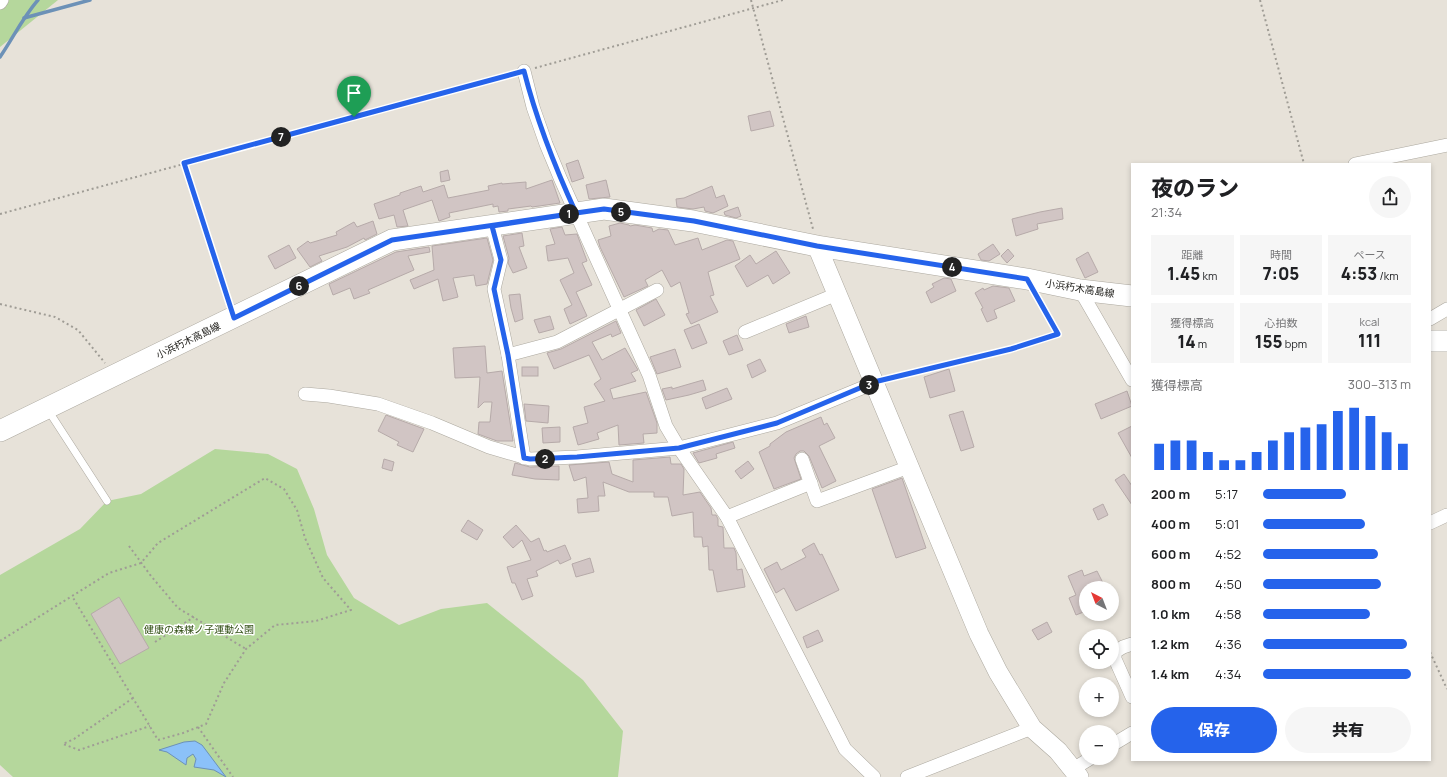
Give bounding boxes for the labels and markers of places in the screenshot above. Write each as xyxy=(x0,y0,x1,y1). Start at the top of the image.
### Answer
pin xyxy=(337,76,371,117)
pin: 7 xyxy=(271,127,291,147)
pin: 5 xyxy=(611,202,631,222)
pin: 1 xyxy=(559,204,579,224)
pin: 4 xyxy=(942,257,962,277)
pin: 6 xyxy=(289,276,309,296)
pin: 3 xyxy=(859,375,879,395)
pin: 2 xyxy=(535,449,555,469)

